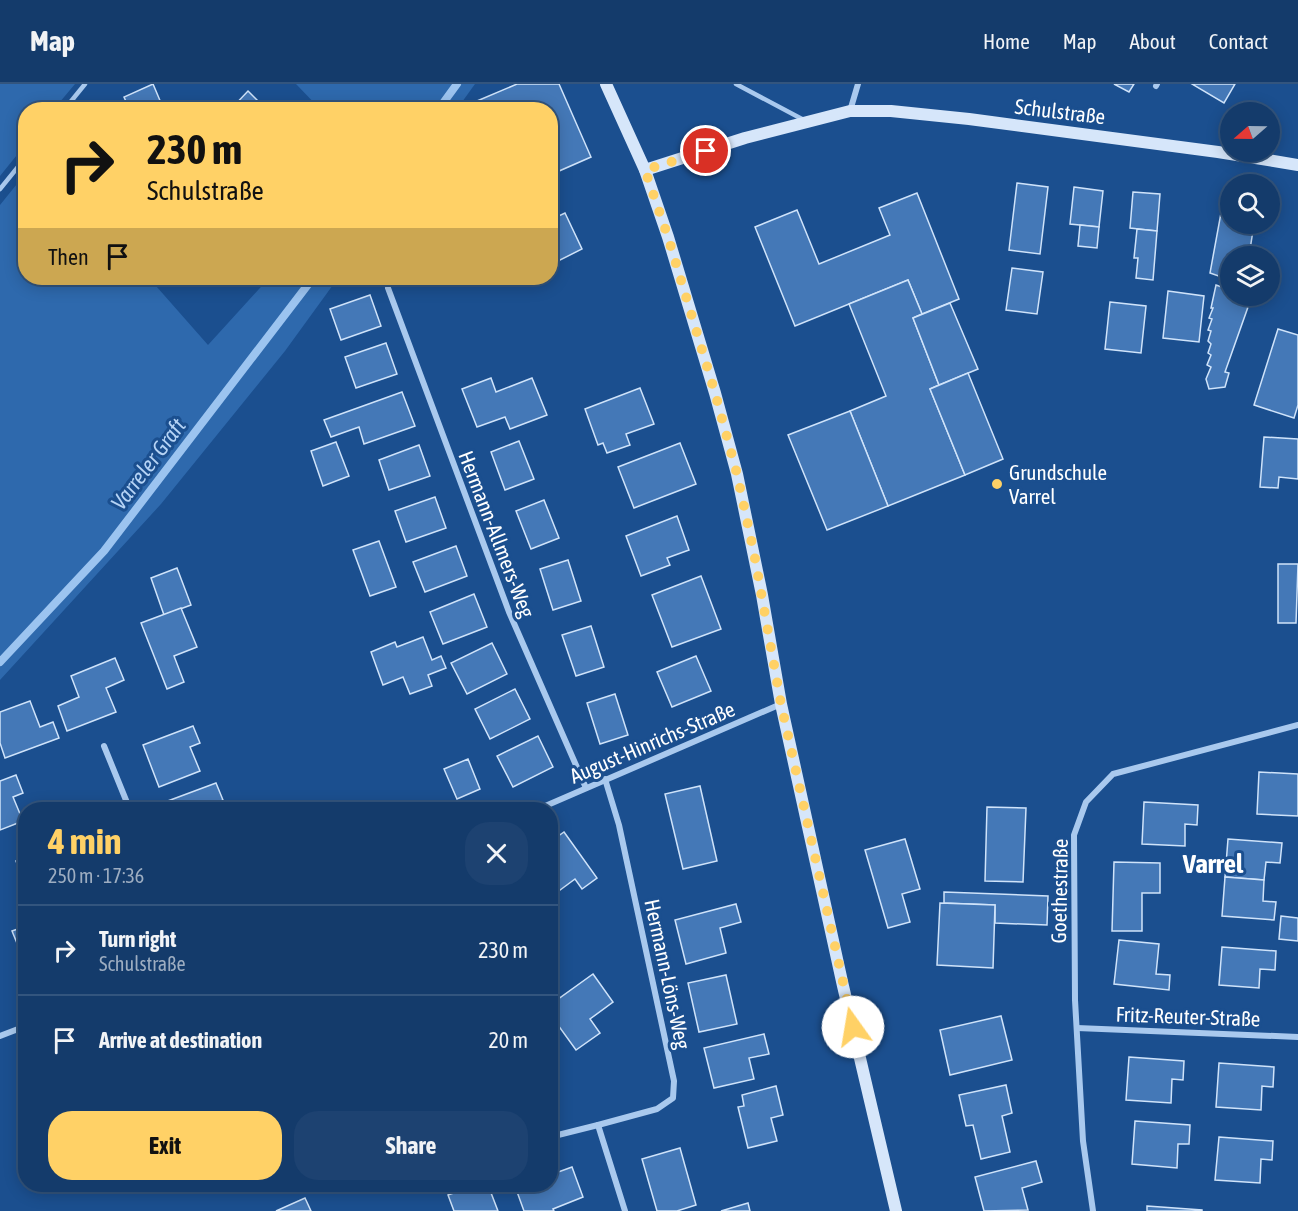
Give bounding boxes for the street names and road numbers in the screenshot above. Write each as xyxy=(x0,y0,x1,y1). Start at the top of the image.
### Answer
street label: Schulstraße xyxy=(1013,94,1107,128)
street label: Hermann-Allmers-Weg xyxy=(454,447,540,621)
street label: August-Hinrichs-Straße xyxy=(566,696,738,788)
street label: Goethestraße xyxy=(1046,838,1072,944)
street label: Hermann-Löns-Weg xyxy=(640,897,696,1051)
street label: Fritz-Reuter-Straße xyxy=(1115,1001,1261,1031)

